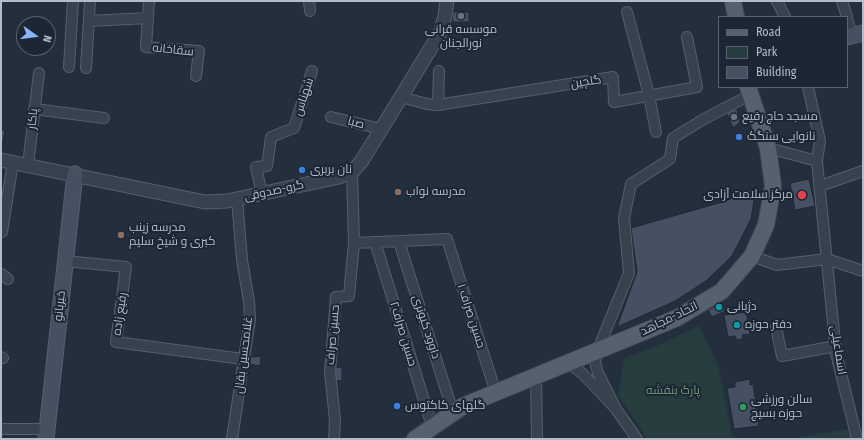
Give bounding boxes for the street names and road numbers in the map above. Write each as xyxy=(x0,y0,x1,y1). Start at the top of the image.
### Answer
street label: سقاخانه xyxy=(152,41,194,59)
street label: گلچین xyxy=(570,72,602,92)
street label: شهناس xyxy=(291,76,317,118)
street label: پاکار xyxy=(25,108,41,130)
street label: صبا xyxy=(346,114,366,132)
street label: گرو-صدوقی xyxy=(243,178,305,204)
street label: حسین صراف ۱ xyxy=(454,282,488,350)
street label: خیربانو xyxy=(51,290,69,322)
street label: رفیع زاده xyxy=(110,291,130,337)
street label: داوود کبوتری xyxy=(409,293,443,361)
street label: اتحاد-مجاهد xyxy=(638,299,700,339)
street label: حسین صراف۲ xyxy=(386,300,420,368)
street label: حسین صراف xyxy=(323,304,343,366)
street label: غلامحسین بقال xyxy=(232,316,256,394)
street label: اسماعیلی xyxy=(827,324,849,376)

